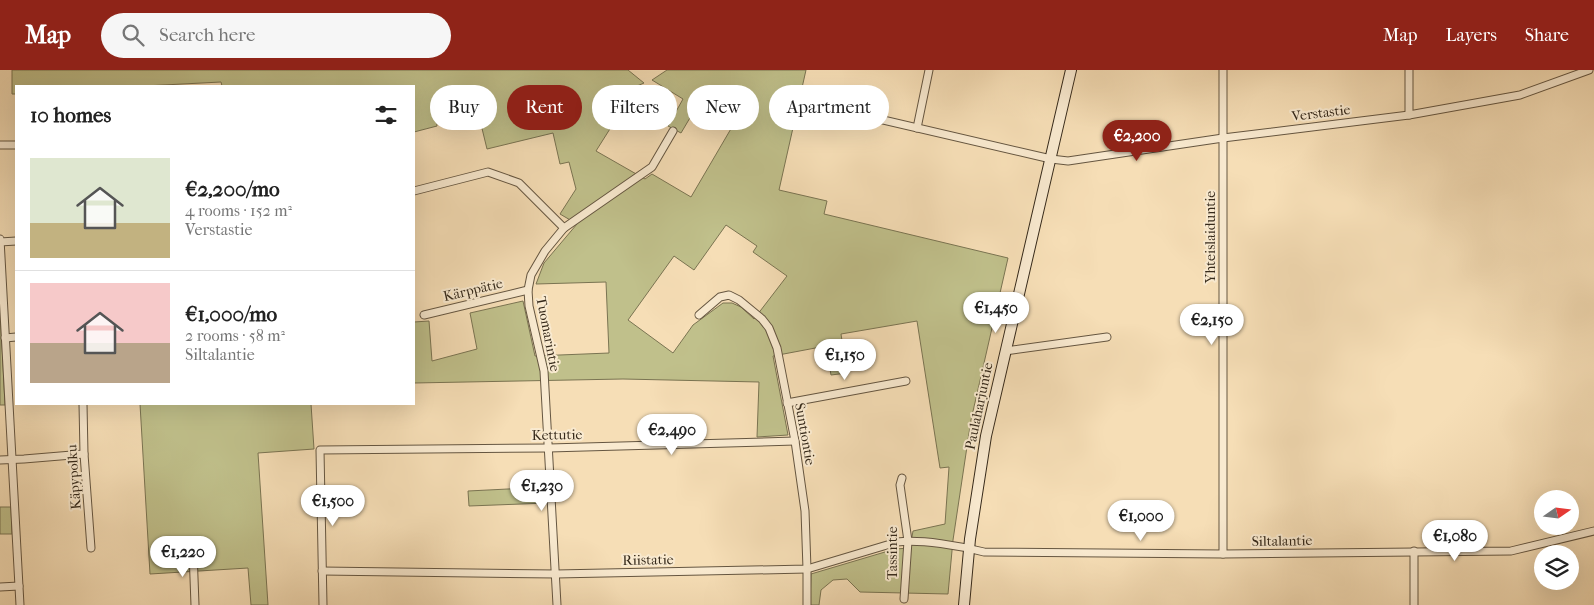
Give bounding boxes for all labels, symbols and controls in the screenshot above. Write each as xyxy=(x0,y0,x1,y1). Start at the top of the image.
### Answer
search box xyxy=(101,13,451,58)
text: Map xyxy=(25,21,71,49)
icon: search xyxy=(119,21,147,49)
text: Search here xyxy=(159,24,255,46)
text: Map xyxy=(1383,25,1417,46)
text: Layers xyxy=(1445,25,1497,46)
text: Share xyxy=(1525,25,1569,46)
chip: Buy xyxy=(430,85,497,130)
chip: Rent xyxy=(507,85,582,130)
chip: Filters xyxy=(592,85,677,130)
chip: New xyxy=(687,85,759,130)
chip: Apartment xyxy=(769,85,889,130)
icon: filters xyxy=(372,101,400,129)
street label: Verstastie xyxy=(1290,101,1351,125)
text: 10 homes xyxy=(30,103,111,127)
pin: €2,200 xyxy=(1096,119,1178,162)
text: €2,200 xyxy=(1114,126,1160,145)
text: €2,200/mo xyxy=(185,177,280,201)
icon: home xyxy=(70,178,130,238)
street label: Yhteislaiduntie xyxy=(1202,191,1219,284)
text: 4 rooms · 152 m² xyxy=(185,201,292,220)
text: Verstastie xyxy=(185,220,252,239)
street label: Kärppätie xyxy=(441,275,505,305)
pin: €1,450 xyxy=(955,292,1037,334)
street label: Tuomarintie xyxy=(532,295,564,373)
text: €1,450 xyxy=(974,298,1018,317)
text: €1,000/mo xyxy=(185,302,277,326)
icon: home xyxy=(70,303,130,363)
pin: €2,150 xyxy=(1171,304,1253,346)
text: €2,150 xyxy=(1191,310,1233,329)
text: 2 rooms · 58 m² xyxy=(185,326,285,345)
pin: €1,150 xyxy=(804,338,886,381)
text: Siltalantie xyxy=(185,345,255,364)
text: €1,150 xyxy=(825,345,865,364)
street label: Paulaharjuntie xyxy=(961,361,997,451)
street label: Suntiontie xyxy=(791,401,819,467)
pin: €2,490 xyxy=(631,414,713,456)
text: €2,490 xyxy=(648,420,696,439)
street label: Kettutie xyxy=(532,426,583,444)
street label: Käpypolku xyxy=(63,444,85,510)
pin: €1,230 xyxy=(501,470,583,512)
text: €1,230 xyxy=(521,476,563,495)
pin: €1,500 xyxy=(292,484,374,527)
north arrow xyxy=(1534,490,1579,535)
map controls xyxy=(1534,490,1579,590)
text: €1,500 xyxy=(312,491,354,510)
pin: €1,000 xyxy=(1100,500,1182,542)
text: €1,000 xyxy=(1118,506,1164,525)
pin: €1,080 xyxy=(1414,520,1496,562)
street label: Tassintie xyxy=(884,526,901,580)
text: €1,080 xyxy=(1433,526,1477,545)
street label: Siltalantie xyxy=(1251,532,1313,550)
pin: €1,220 xyxy=(142,536,224,578)
text: €1,220 xyxy=(161,542,205,561)
button: layers xyxy=(1534,545,1579,590)
street label: Riistatie xyxy=(622,551,674,569)

